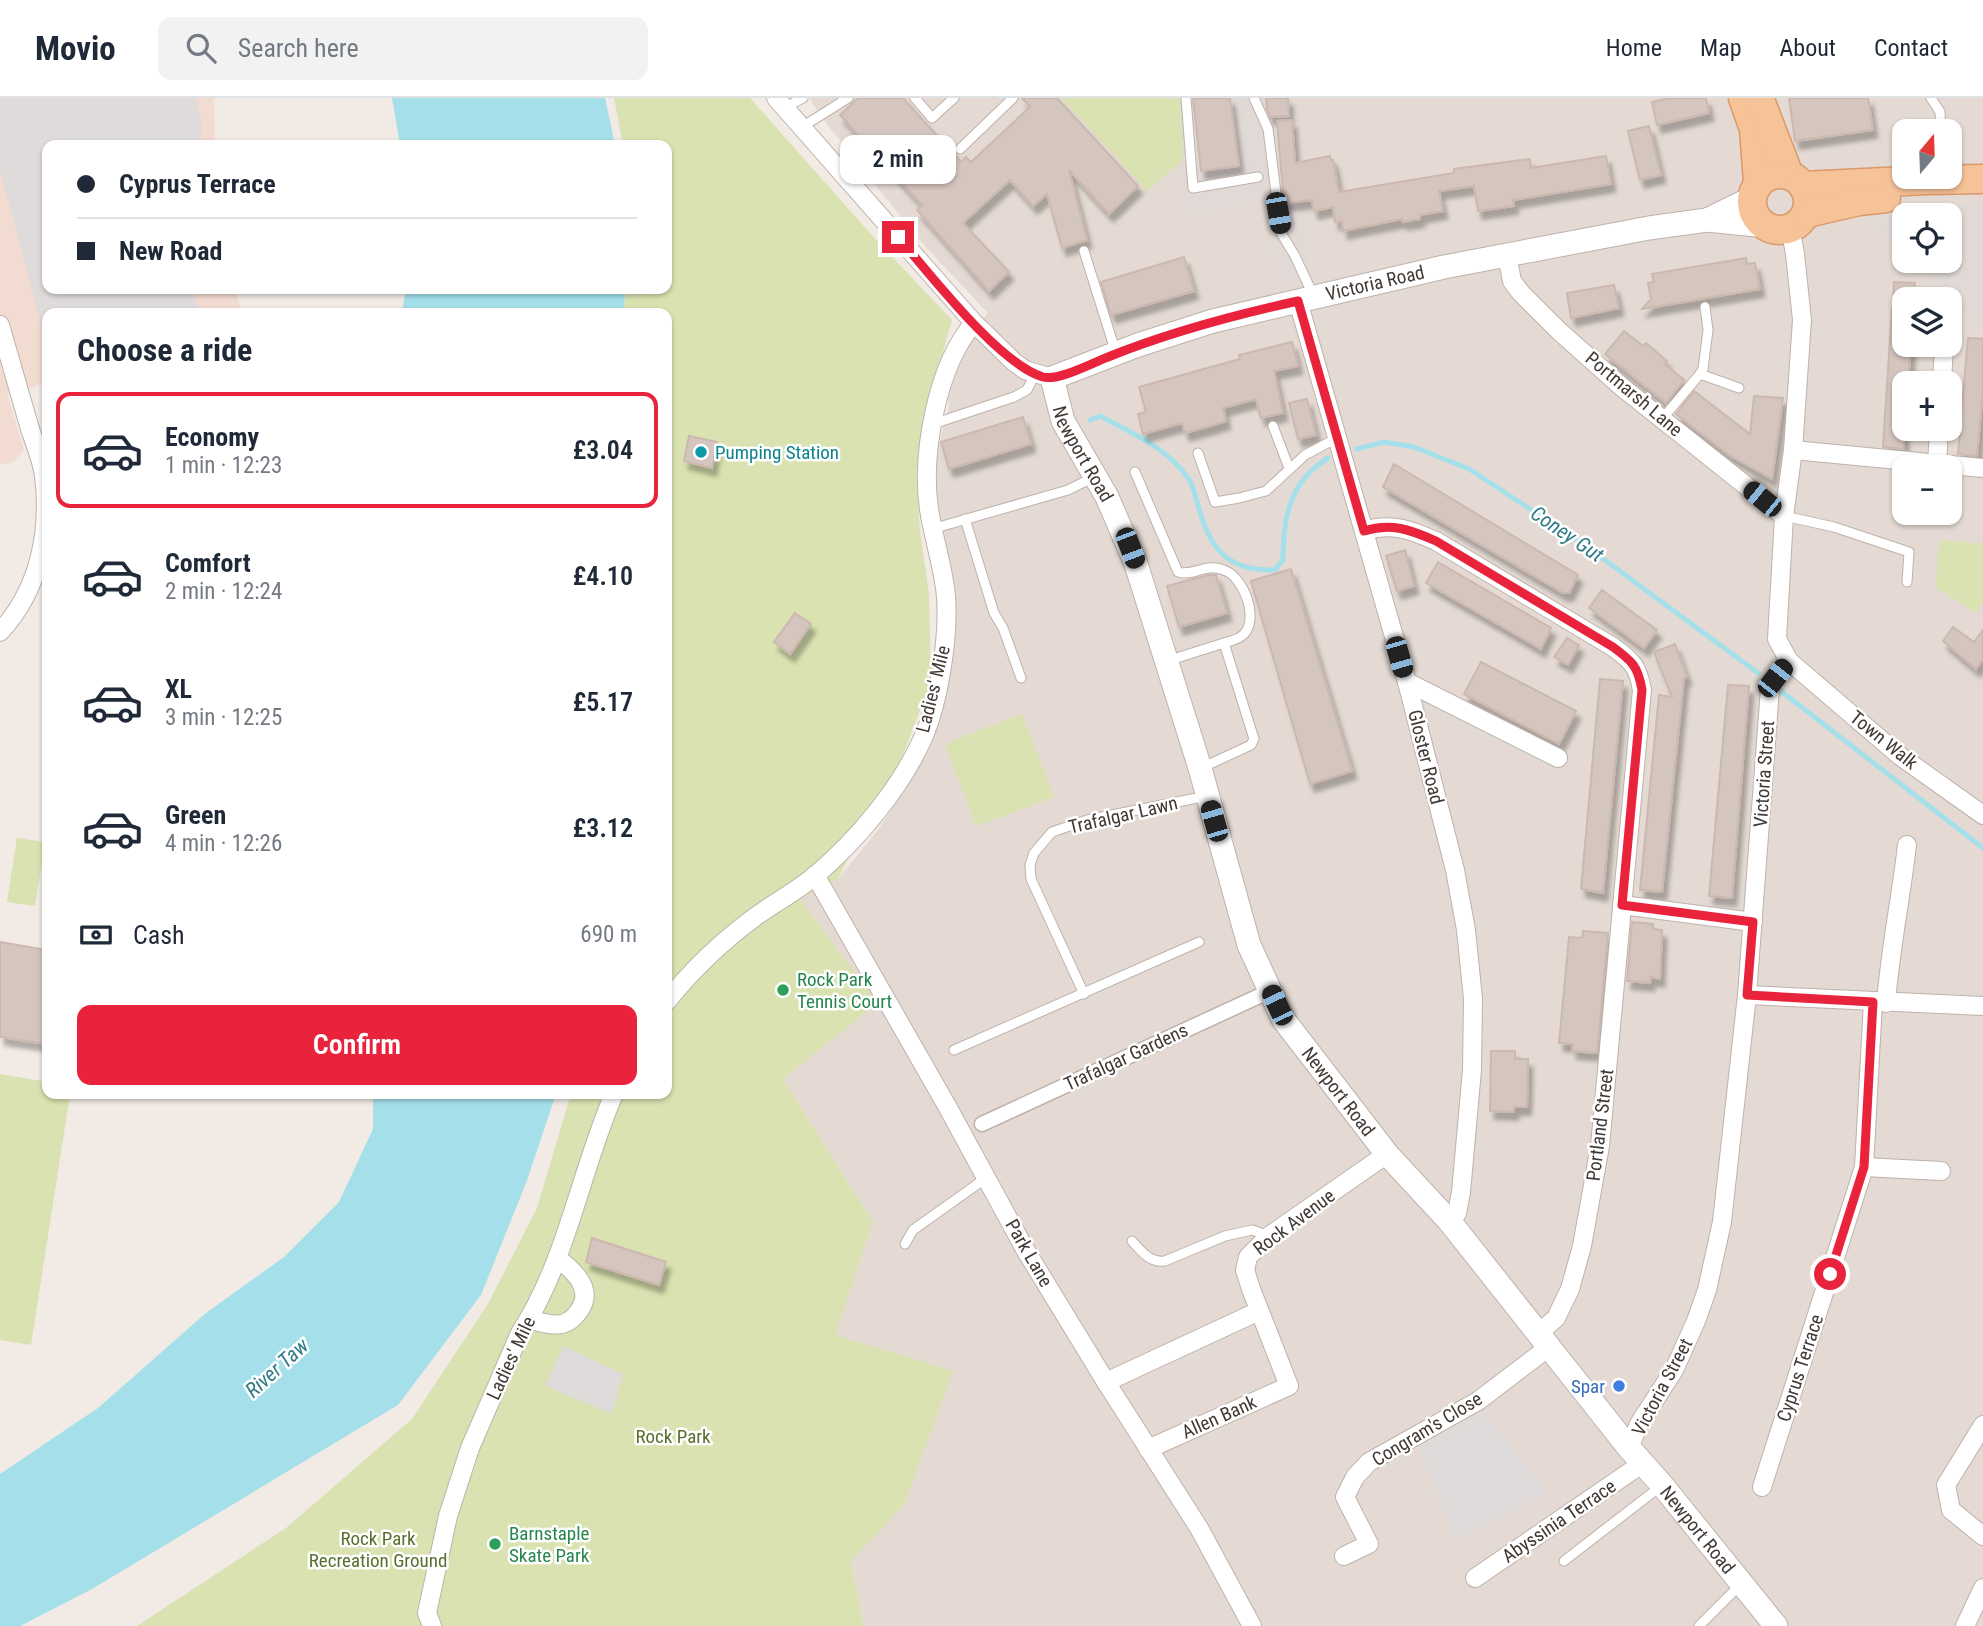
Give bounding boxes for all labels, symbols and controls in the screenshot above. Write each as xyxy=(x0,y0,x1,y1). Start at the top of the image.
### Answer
search box xyxy=(158,17,648,80)
text: Movio xyxy=(35,29,116,68)
icon: search xyxy=(182,29,220,67)
text: Search here xyxy=(238,33,359,63)
text: Home xyxy=(1606,34,1662,62)
text: Map xyxy=(1700,34,1742,62)
text: About xyxy=(1780,34,1836,62)
text: Contact xyxy=(1874,34,1948,62)
north arrow xyxy=(1892,119,1962,189)
map controls xyxy=(1892,119,1962,525)
callout: 2 min xyxy=(840,136,956,184)
text: 2 min xyxy=(873,146,923,173)
text: Cyprus Terrace xyxy=(119,169,276,199)
car xyxy=(1265,190,1292,236)
button: locate xyxy=(1892,203,1962,273)
route end xyxy=(882,221,914,253)
text: New Road xyxy=(119,236,222,266)
street label: Victoria Road xyxy=(1323,260,1427,306)
button: layers xyxy=(1892,287,1962,357)
text: Choose a ride xyxy=(77,331,252,369)
street label: Portmarsh Lane xyxy=(1581,347,1687,441)
button: + xyxy=(1892,371,1962,441)
street label: Newport Road xyxy=(1048,403,1119,506)
icon: car xyxy=(81,419,144,482)
text: Economy xyxy=(165,422,259,452)
text: £3.04 xyxy=(573,435,633,465)
place label: Pumping Station xyxy=(715,441,839,464)
marker: Pumping Station xyxy=(693,444,709,460)
text: 1 min · 12:23 xyxy=(165,452,282,479)
button: − xyxy=(1892,455,1962,525)
car xyxy=(1740,478,1785,520)
water label: Coney Gut xyxy=(1526,501,1609,567)
car xyxy=(1113,525,1148,571)
icon: car xyxy=(81,545,144,608)
text: Comfort xyxy=(165,548,251,578)
text: £4.10 xyxy=(573,561,633,591)
text: 2 min · 12:24 xyxy=(165,578,282,605)
car xyxy=(1384,634,1415,680)
street label: Ladies' Mile xyxy=(911,643,955,735)
car xyxy=(1754,655,1797,701)
icon: car xyxy=(81,671,144,734)
text: XL xyxy=(165,674,192,704)
text: £5.17 xyxy=(573,687,633,717)
text: 3 min · 12:25 xyxy=(165,704,282,731)
street label: Town Walk xyxy=(1845,706,1923,775)
street label: Gloster Road xyxy=(1403,707,1449,807)
street label: Victoria Street xyxy=(1749,720,1779,828)
street label: Trafalgar Lawn xyxy=(1066,791,1180,839)
icon: car xyxy=(81,797,144,860)
car xyxy=(1199,798,1230,844)
text: Green xyxy=(165,800,226,830)
text: £3.12 xyxy=(573,813,633,843)
text: 4 min · 12:26 xyxy=(165,830,282,857)
icon: cash xyxy=(77,916,115,954)
text: Cash xyxy=(133,920,185,950)
text: 690 m xyxy=(580,921,637,948)
place label: Rock Park Tennis Court xyxy=(797,968,892,1013)
marker: Rock Park Tennis Court xyxy=(775,982,791,998)
car xyxy=(1259,982,1296,1028)
button: Confirm xyxy=(77,1005,637,1085)
street label: Trafalgar Gardens xyxy=(1060,1018,1192,1096)
street label: Newport Road xyxy=(1297,1042,1380,1140)
street label: Portland Street xyxy=(1582,1068,1618,1182)
street label: Rock Avenue xyxy=(1249,1184,1339,1260)
street label: Park Lane xyxy=(1000,1215,1058,1291)
route start xyxy=(1814,1258,1846,1290)
street label: Cyprus Terrace xyxy=(1772,1311,1828,1425)
street label: Ladies' Mile xyxy=(482,1313,540,1403)
water label: River Taw xyxy=(240,1333,314,1403)
street label: Victoria Street xyxy=(1627,1334,1697,1440)
place label: Spar xyxy=(1571,1375,1605,1398)
marker: Spar xyxy=(1611,1378,1627,1394)
street label: Congram's Close xyxy=(1368,1387,1486,1471)
street label: Allen Bank xyxy=(1178,1390,1260,1444)
park label: Rock Park xyxy=(635,1425,711,1448)
street label: Abyssinia Terrace xyxy=(1498,1474,1620,1568)
street label: Newport Road xyxy=(1656,1481,1740,1578)
place label: Barnstaple Skate Park xyxy=(509,1522,590,1567)
park label: Rock Park Recreation Ground xyxy=(309,1527,447,1572)
marker: Barnstaple Skate Park xyxy=(487,1536,503,1552)

